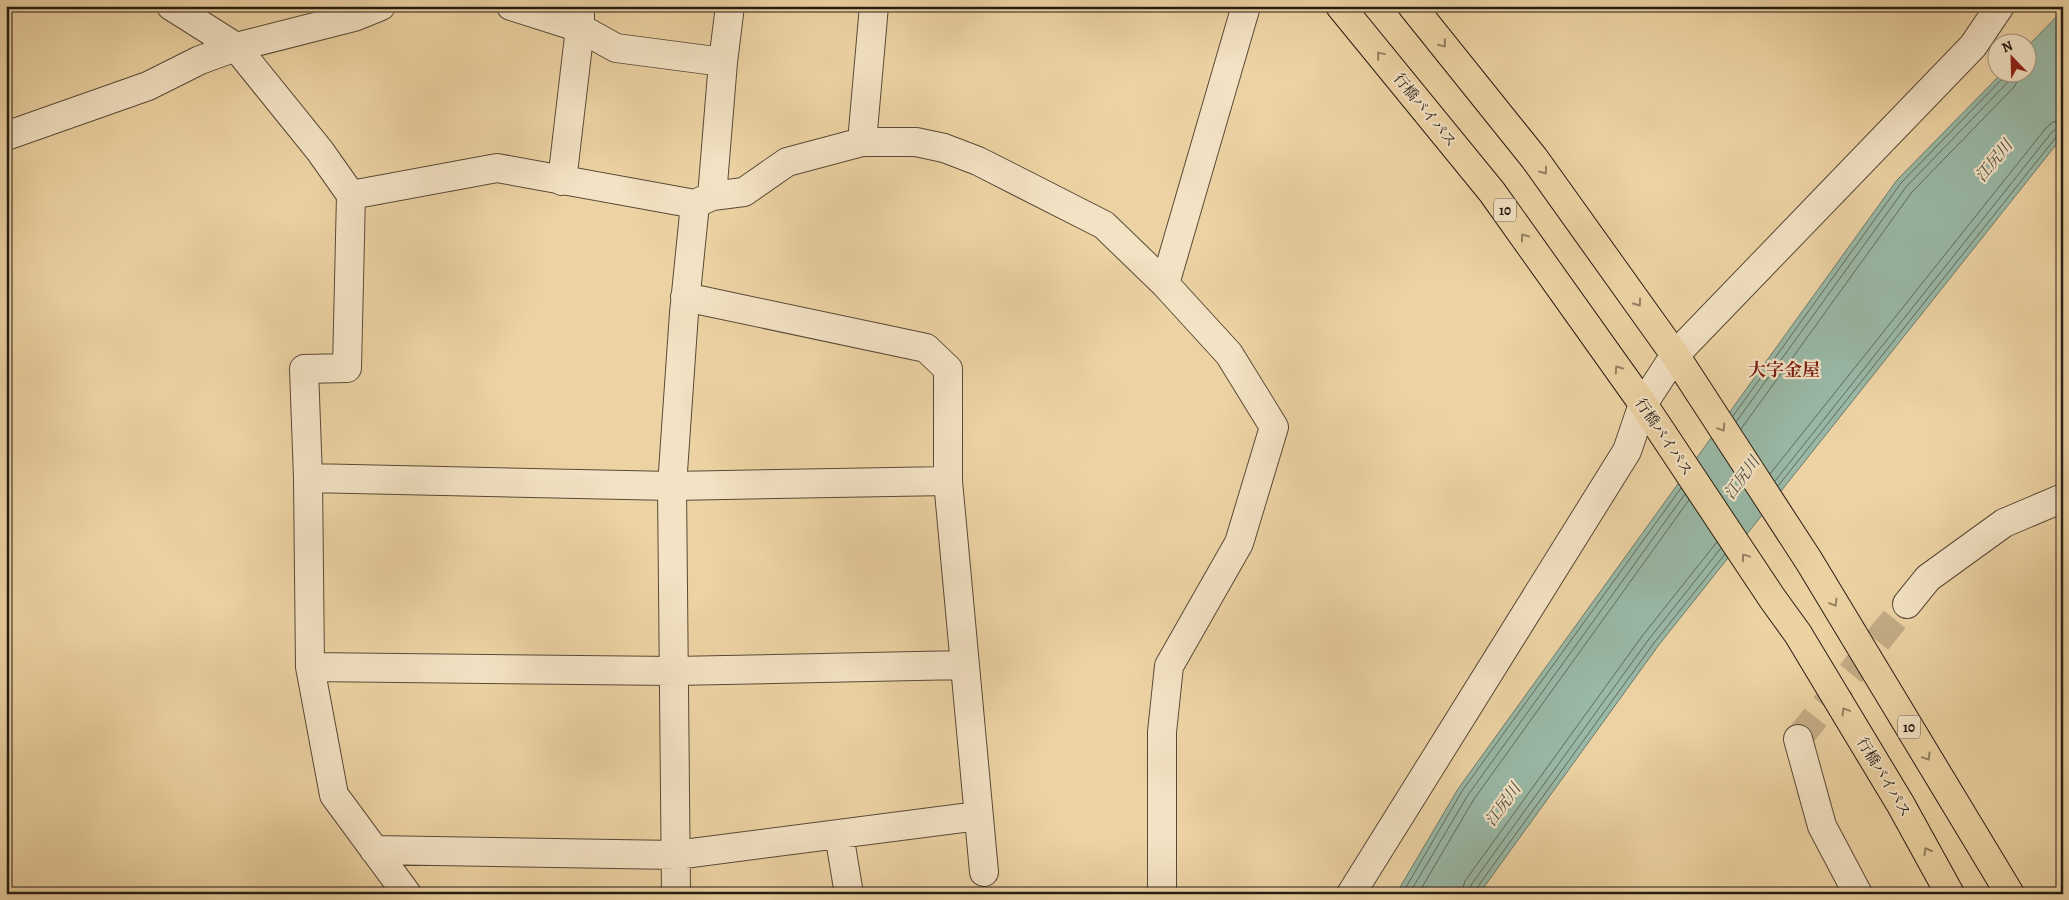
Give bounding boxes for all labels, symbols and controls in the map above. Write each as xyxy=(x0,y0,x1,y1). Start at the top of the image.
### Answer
north arrow xyxy=(1986,32,2036,82)
text: N xyxy=(1999,36,2016,57)
one-way arrow xyxy=(1437,38,1445,47)
one-way arrow xyxy=(1376,51,1385,60)
street label: 行橋バイパス xyxy=(1389,69,1461,151)
water label: 江尻川 xyxy=(1970,134,2019,187)
one-way arrow xyxy=(1538,166,1547,175)
road number: 10 xyxy=(1494,198,1516,222)
one-way arrow xyxy=(1521,233,1530,243)
one-way arrow xyxy=(1632,298,1642,307)
district label: 大字金屋 xyxy=(1748,358,1820,382)
one-way arrow xyxy=(1615,366,1624,375)
street label: 行橋バイパス xyxy=(1631,394,1697,480)
one-way arrow xyxy=(1716,422,1725,431)
water label: 江尻川 xyxy=(1719,451,1766,504)
one-way arrow xyxy=(1742,553,1751,563)
one-way arrow xyxy=(1827,597,1837,606)
one-way arrow xyxy=(1841,707,1851,716)
road number: 10 xyxy=(1898,716,1920,739)
street label: 行橋バイパス xyxy=(1852,733,1916,821)
one-way arrow xyxy=(1920,751,1930,760)
water label: 江尻川 xyxy=(1480,778,1527,831)
one-way arrow xyxy=(1923,848,1933,857)

